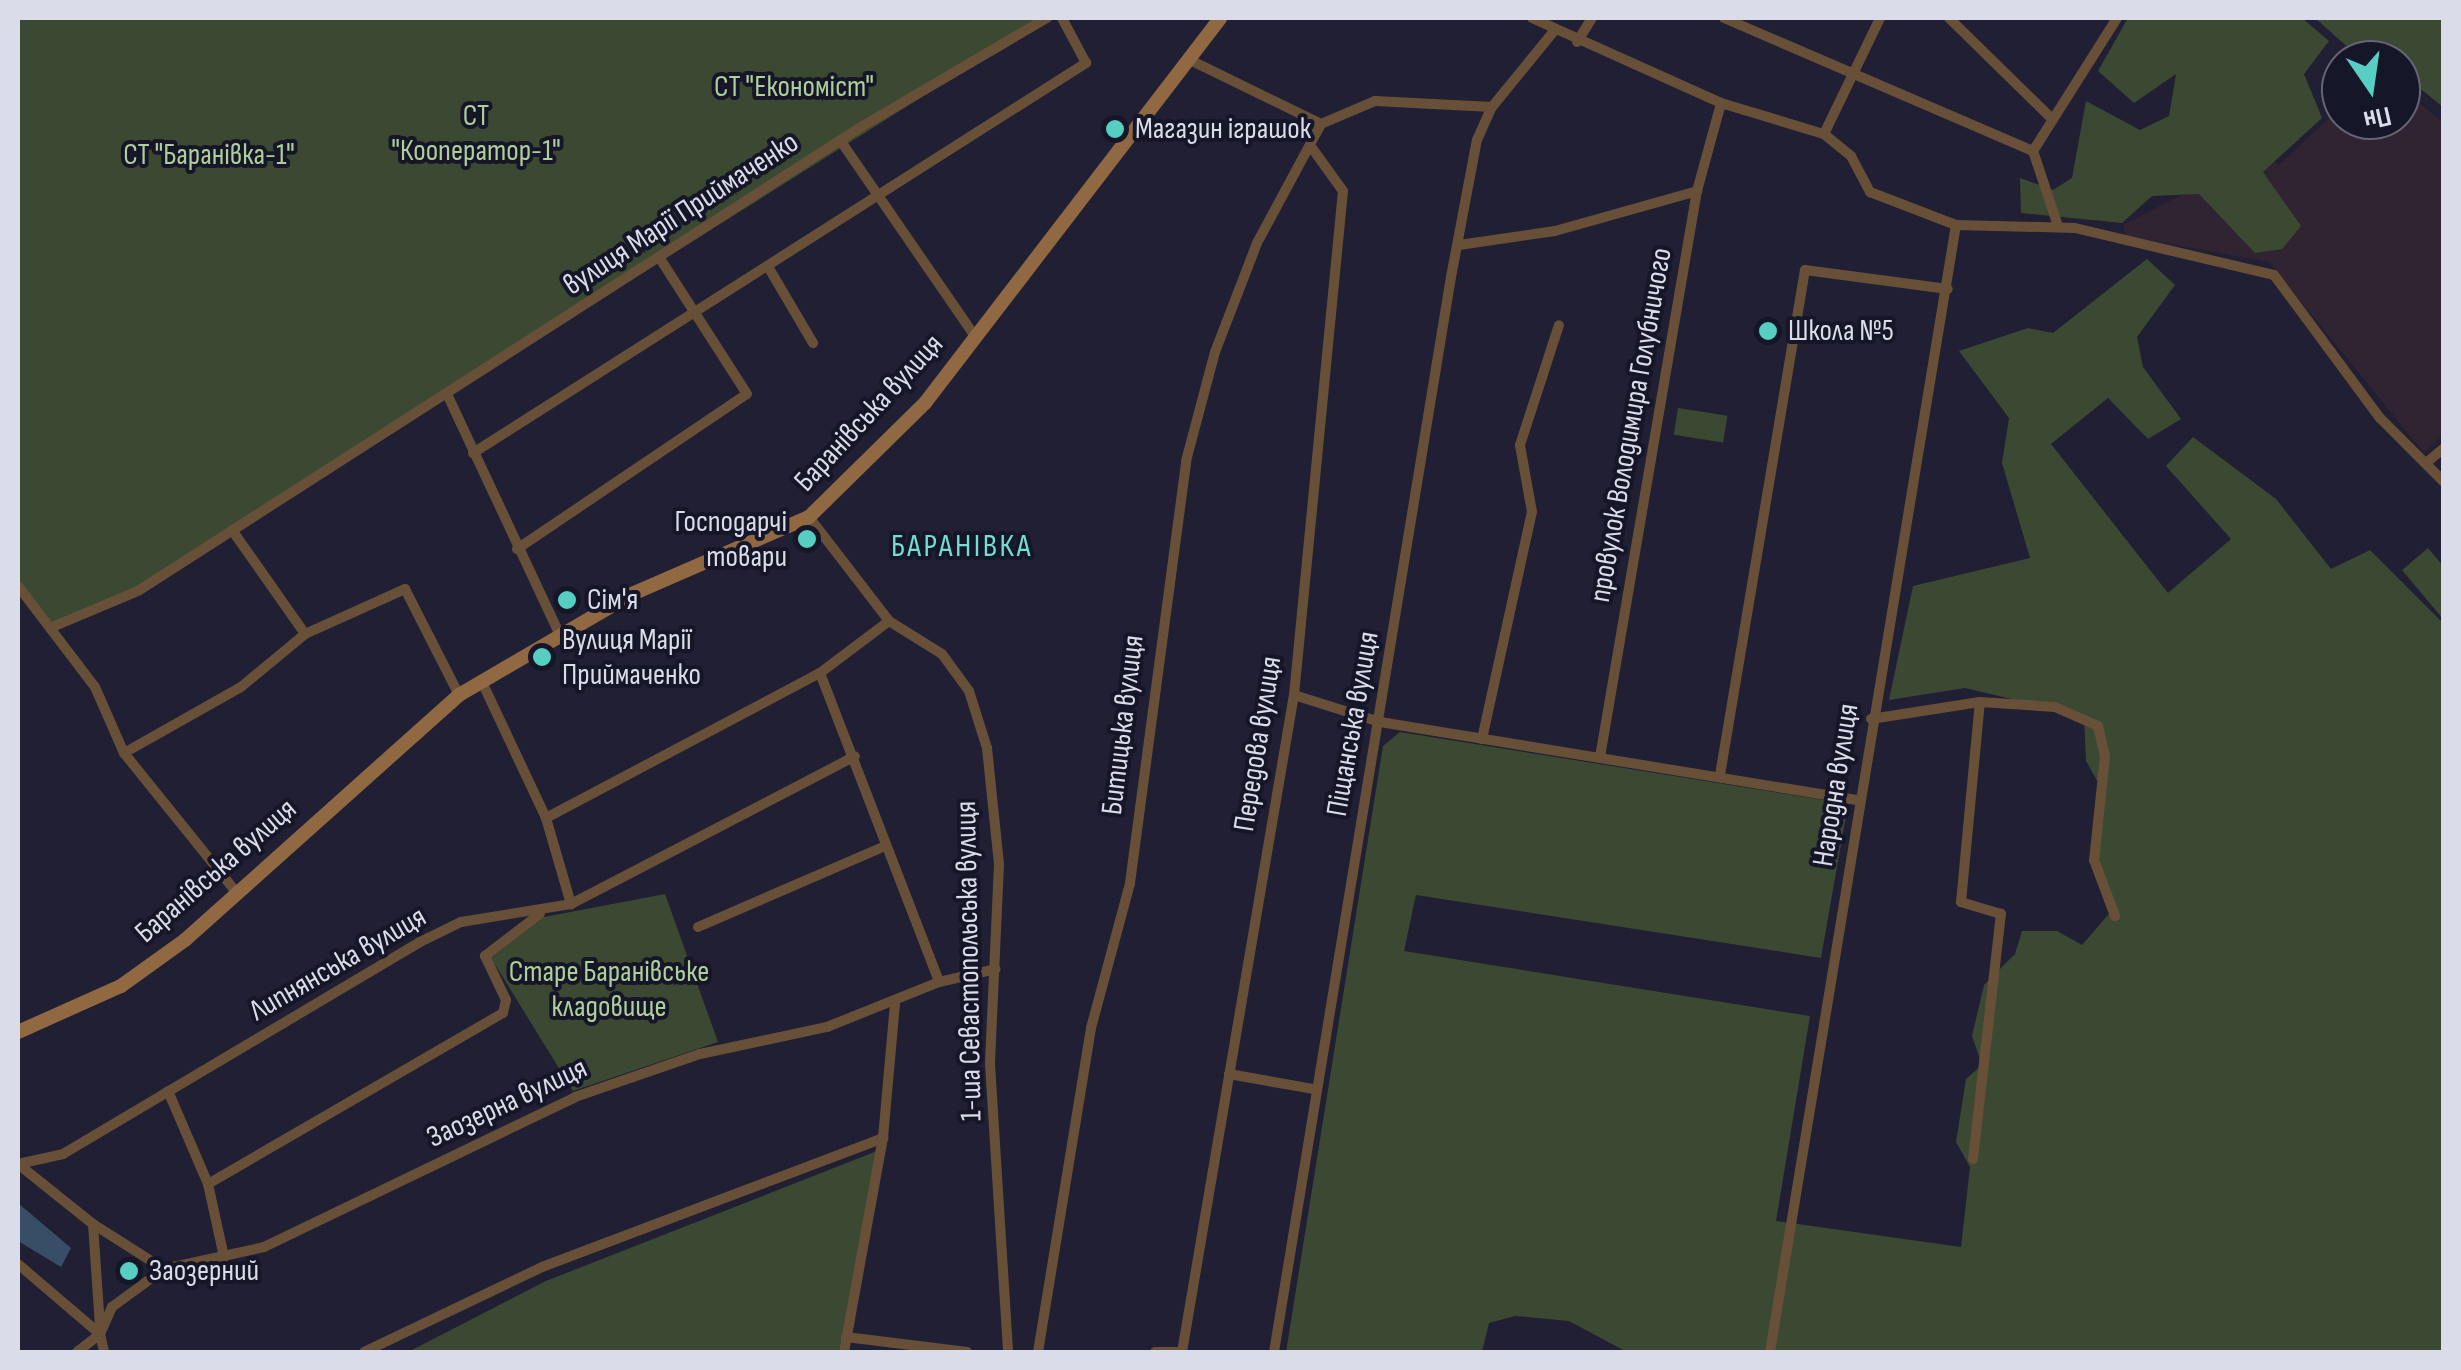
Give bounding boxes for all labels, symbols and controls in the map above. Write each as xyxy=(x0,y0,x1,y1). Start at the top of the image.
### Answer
north arrow xyxy=(2321,40,2421,140)
park label: СТ "Економіст" xyxy=(714,69,874,105)
park label: СТ "Кооператор-1" xyxy=(391,98,561,168)
text: Пн xyxy=(2361,99,2394,137)
place label: Магазин іграшок xyxy=(1135,111,1311,147)
marker: Магазин іграшок xyxy=(1104,118,1126,140)
street label: вулиця Марії Приймаченко xyxy=(557,125,805,303)
park label: СТ "Баранівка-1" xyxy=(123,137,295,173)
street label: провулок Володимира Голубничого xyxy=(1582,245,1680,605)
place label: Школа №5 xyxy=(1788,313,1894,349)
marker: Школа №5 xyxy=(1757,320,1779,342)
street label: Баранівська вулиця xyxy=(787,327,951,499)
place label: Господарчі товари xyxy=(675,504,787,574)
marker: Господарчі товари xyxy=(796,528,818,550)
district label: БАРАНІВКА xyxy=(891,528,1033,566)
place label: Сім'я xyxy=(587,582,638,618)
marker: Сім'я xyxy=(556,589,578,611)
place label: Вулиця Марії Приймаченко xyxy=(562,622,701,692)
street label: Піщанська вулиця xyxy=(1319,629,1387,819)
street label: Битицька вулиця xyxy=(1094,633,1152,817)
marker: Вулиця Марії Приймаченко xyxy=(531,646,553,668)
street label: Передова вулиця xyxy=(1226,654,1290,834)
street label: Народна вулиця xyxy=(1805,701,1867,869)
street label: Баранівська вулиця xyxy=(128,791,304,951)
street label: 1-ша Севастопольська вулиця xyxy=(948,800,990,1122)
street label: Липнянська вулиця xyxy=(243,899,433,1029)
park label: Старе Баранівське кладовище xyxy=(509,954,709,1024)
street label: Заозерна вулиця xyxy=(421,1050,593,1156)
place label: Заозерний xyxy=(149,1253,259,1289)
marker: Заозерний xyxy=(118,1260,140,1282)

